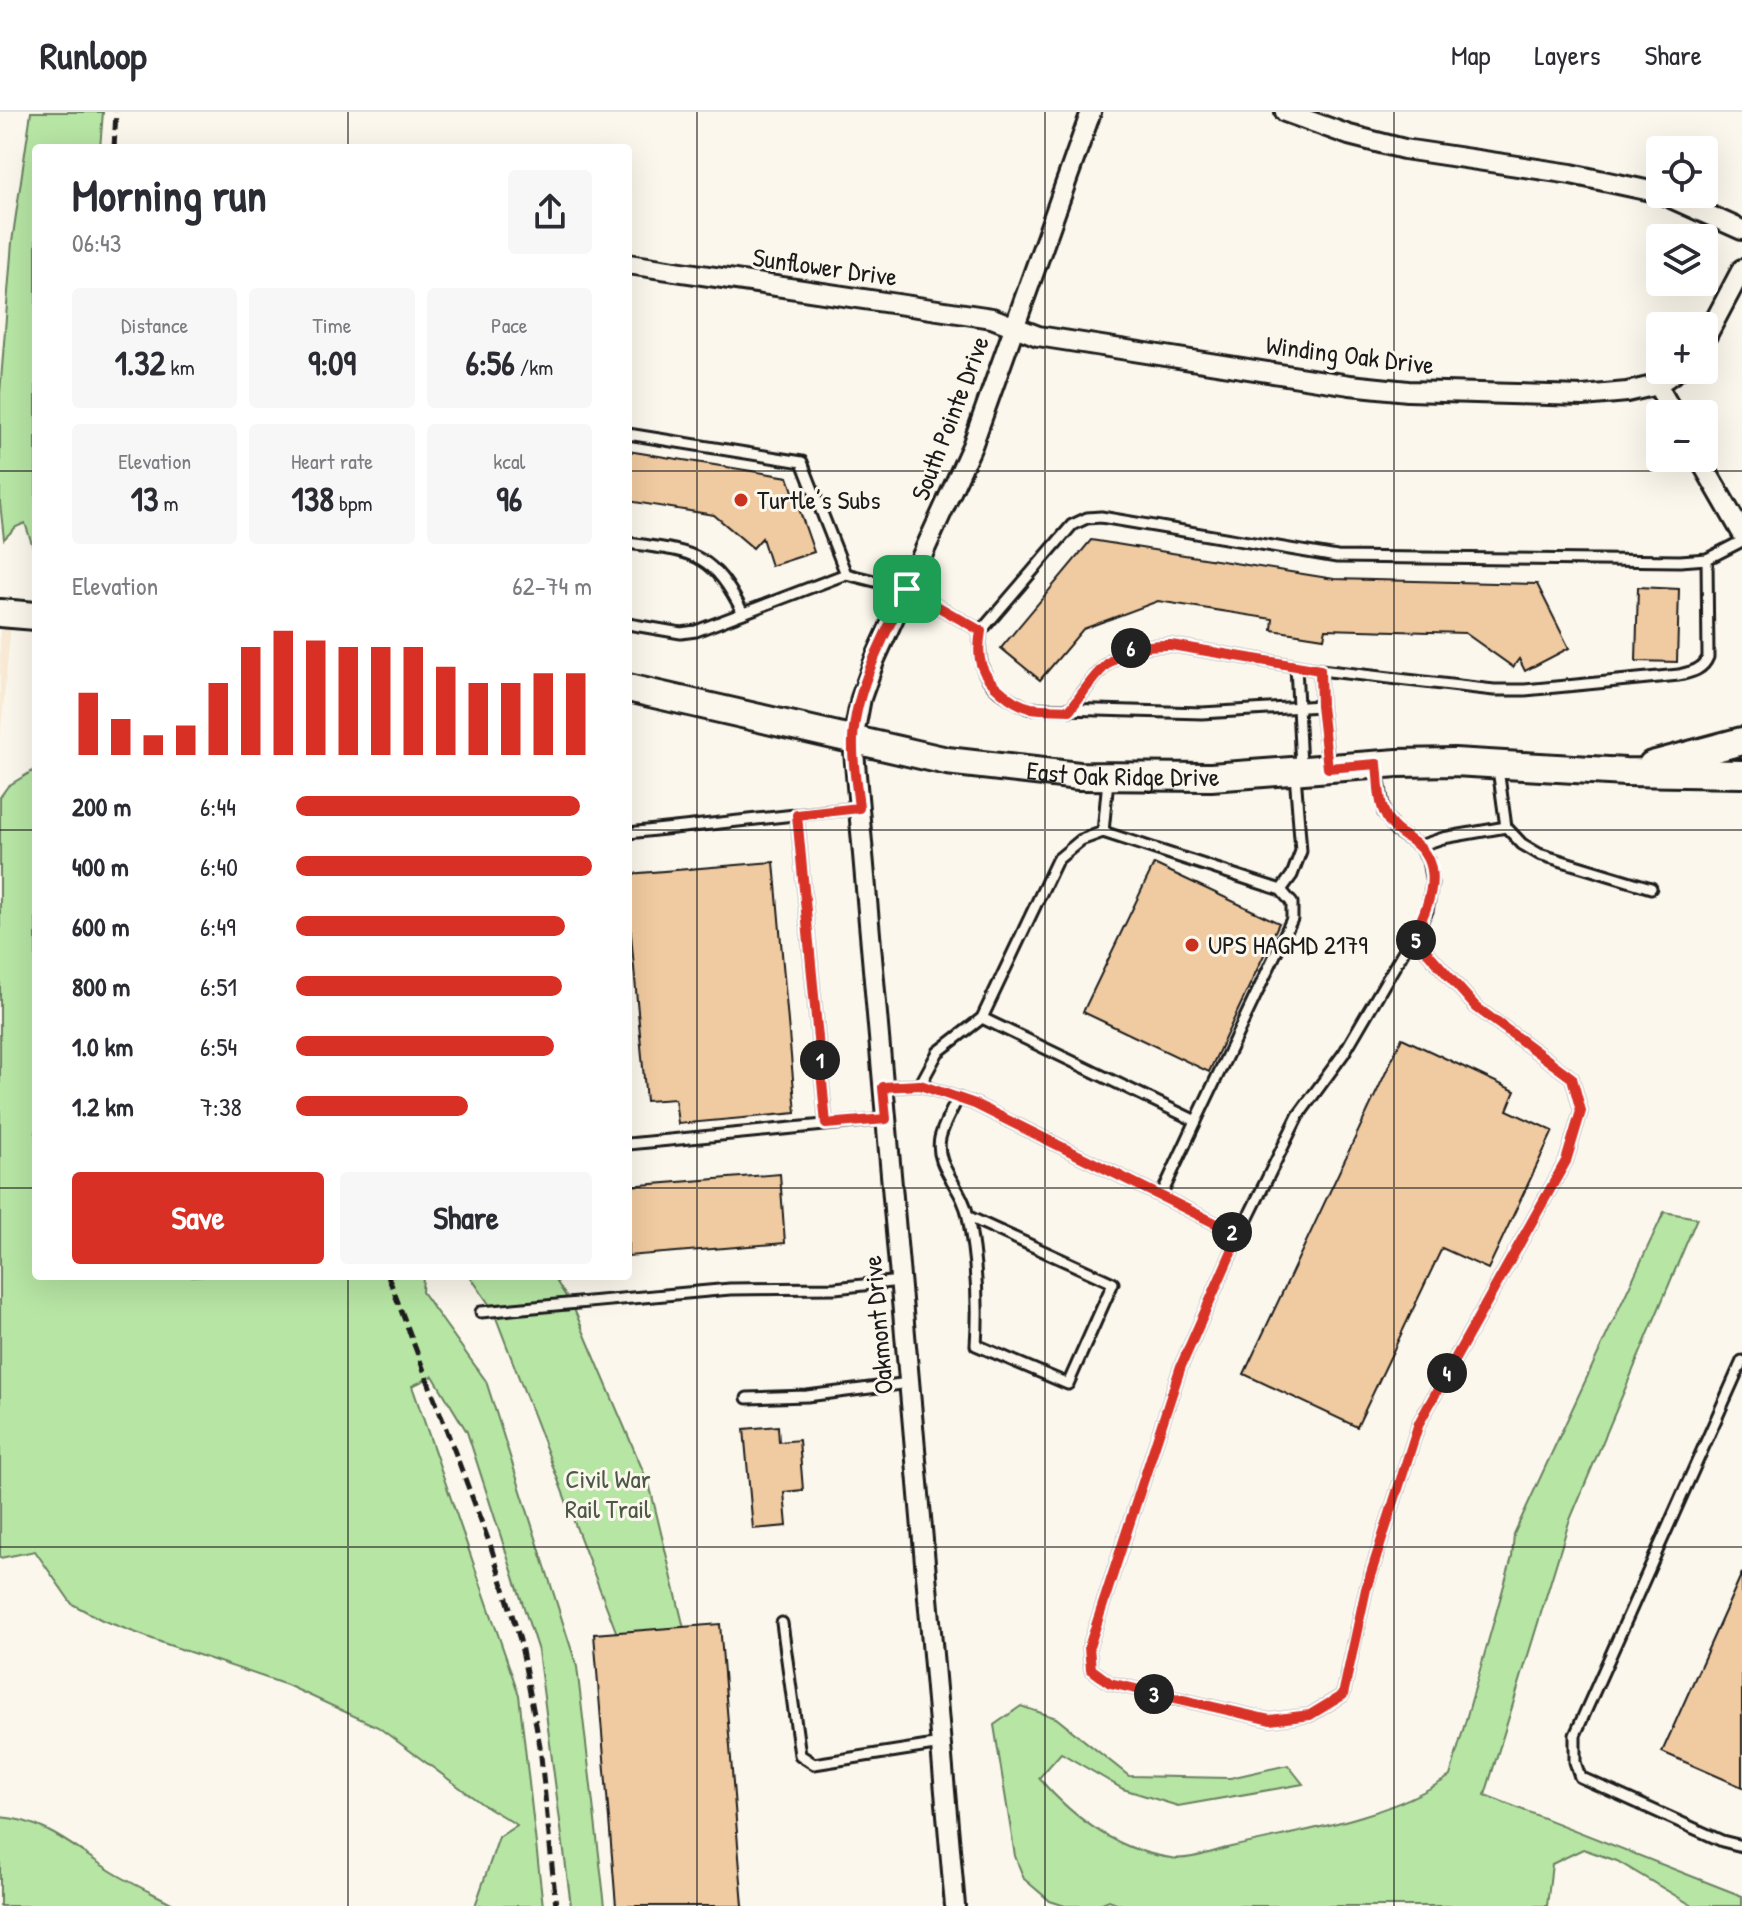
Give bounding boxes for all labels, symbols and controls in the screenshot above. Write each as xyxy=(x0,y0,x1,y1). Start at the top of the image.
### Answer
text: Runloop xyxy=(40,29,147,81)
text: Map xyxy=(1451,36,1491,74)
text: Layers xyxy=(1535,36,1600,74)
text: Share xyxy=(1644,36,1702,74)
map controls xyxy=(1646,136,1718,472)
button: locate xyxy=(1646,136,1718,208)
text: Morning run xyxy=(72,165,267,225)
button: share xyxy=(508,170,592,254)
button: layers xyxy=(1646,224,1718,296)
text: 06:43 xyxy=(72,225,121,260)
street label: Sunflower Drive xyxy=(751,239,899,294)
text: Distance xyxy=(121,310,188,340)
text: Time xyxy=(313,310,351,340)
text: Pace xyxy=(491,310,528,340)
button: + xyxy=(1646,312,1718,384)
street label: Winding Oak Drive xyxy=(1264,327,1436,382)
street label: South Pointe Drive xyxy=(902,331,997,505)
text: 1.32 xyxy=(115,340,165,386)
text: 9:09 xyxy=(308,340,356,386)
text: 6:56 xyxy=(465,340,515,386)
text: km xyxy=(165,352,195,382)
text: /km xyxy=(515,352,553,382)
button: − xyxy=(1646,400,1718,472)
text: Elevation xyxy=(118,446,191,476)
text: Heart rate xyxy=(291,446,373,476)
text: kcal xyxy=(493,446,525,476)
text: 13 xyxy=(131,476,158,522)
text: 138 xyxy=(292,476,334,522)
text: 96 xyxy=(496,476,522,522)
place label: Turtle’s Subs xyxy=(757,482,881,517)
text: m xyxy=(158,488,178,518)
text: bpm xyxy=(334,488,372,518)
marker: Turtle’s Subs xyxy=(732,491,750,509)
pin xyxy=(873,555,941,623)
icon: arrive xyxy=(885,567,929,611)
text: Elevation xyxy=(72,568,158,603)
text: 62–74 m xyxy=(512,568,592,603)
pin: 6 xyxy=(1111,628,1151,668)
text: 6 xyxy=(1127,633,1135,663)
street label: East Oak Ridge Drive xyxy=(1025,752,1221,794)
text: 200 m xyxy=(72,789,131,824)
text: 6:44 xyxy=(200,789,236,824)
text: 400 m xyxy=(72,849,129,884)
text: 6:40 xyxy=(200,849,238,884)
text: 600 m xyxy=(72,909,129,944)
text: 6:49 xyxy=(200,909,236,944)
pin: 5 xyxy=(1396,920,1436,960)
text: 5 xyxy=(1411,925,1421,955)
place label: UPS HAGMD 2179 xyxy=(1208,927,1368,962)
marker: UPS HAGMD 2179 xyxy=(1183,936,1201,954)
text: 800 m xyxy=(72,969,130,1004)
text: 6:51 xyxy=(200,969,237,1004)
text: 1.0 km xyxy=(72,1029,133,1064)
text: 6:54 xyxy=(200,1029,237,1064)
pin: 1 xyxy=(800,1040,840,1080)
text: 1 xyxy=(816,1045,824,1075)
text: 1.2 km xyxy=(72,1089,134,1124)
text: 7:38 xyxy=(200,1089,242,1124)
button: Save xyxy=(72,1172,324,1264)
button: Share xyxy=(340,1172,592,1264)
pin: 2 xyxy=(1212,1212,1252,1252)
text: 2 xyxy=(1227,1217,1237,1247)
street label: Oakmont Drive xyxy=(854,1254,901,1396)
pin: 4 xyxy=(1427,1353,1467,1393)
text: 4 xyxy=(1443,1358,1451,1388)
park label: Civil War Rail Trail xyxy=(565,1461,651,1526)
pin: 3 xyxy=(1134,1674,1174,1714)
text: 3 xyxy=(1149,1679,1159,1709)

